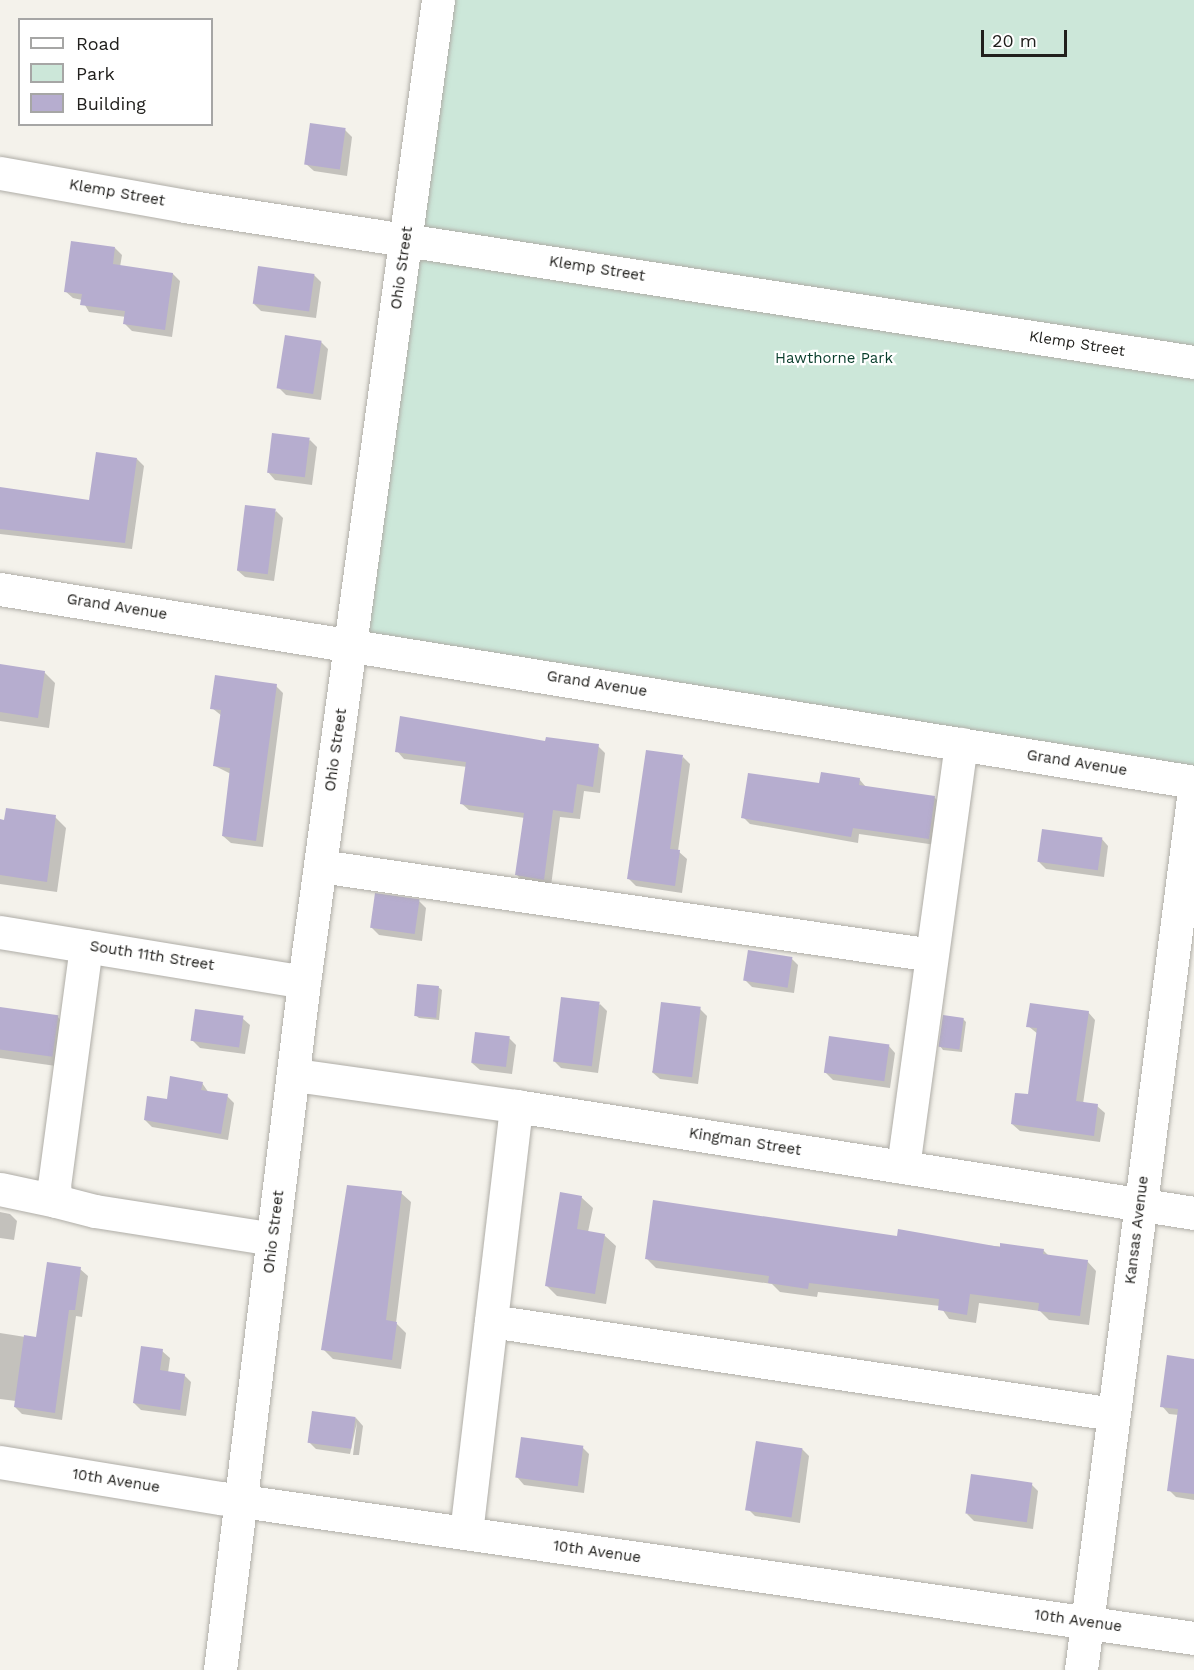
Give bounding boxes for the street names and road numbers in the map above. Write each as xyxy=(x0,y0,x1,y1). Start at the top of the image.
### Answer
street label: Klemp Street xyxy=(68,176,166,210)
street label: Ohio Street xyxy=(387,225,417,311)
street label: Klemp Street xyxy=(548,253,646,285)
street label: Klemp Street xyxy=(1028,328,1126,360)
street label: Grand Avenue xyxy=(65,590,169,624)
street label: Grand Avenue xyxy=(545,667,649,701)
street label: Ohio Street xyxy=(321,707,351,793)
street label: Grand Avenue xyxy=(1025,746,1129,780)
street label: South 11th Street xyxy=(88,937,216,975)
street label: Kingman Street xyxy=(688,1124,802,1160)
street label: Kansas Avenue xyxy=(1121,1174,1153,1286)
street label: Ohio Street xyxy=(260,1189,288,1275)
street label: 10th Avenue xyxy=(71,1465,161,1497)
street label: 10th Avenue xyxy=(552,1537,642,1567)
street label: 10th Avenue xyxy=(1033,1606,1123,1636)

